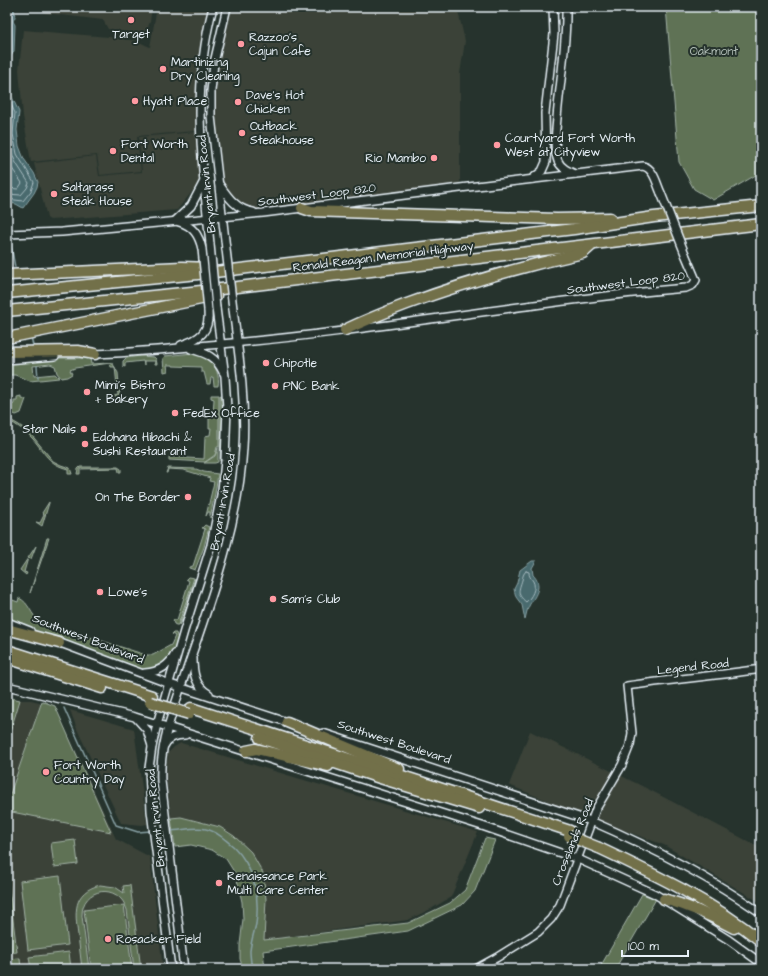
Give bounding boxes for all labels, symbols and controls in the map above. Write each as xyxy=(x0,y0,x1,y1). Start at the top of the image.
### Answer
marker: Target xyxy=(126,15,136,25)
place label: Target xyxy=(112,26,150,44)
place label: Razzoo’s Cajun Cafe xyxy=(249,29,311,60)
marker: Razzoo’s Cajun Cafe xyxy=(236,39,246,49)
park label: Oakmont xyxy=(690,43,738,60)
place label: Martinizing Dry Cleaning xyxy=(171,54,240,86)
marker: Martinizing Dry Cleaning xyxy=(158,64,168,74)
place label: Dave's Hot Chicken xyxy=(246,87,304,118)
place label: Hyatt Place xyxy=(143,93,208,111)
marker: Hyatt Place xyxy=(130,96,140,106)
marker: Dave's Hot Chicken xyxy=(233,97,243,107)
place label: Outback Steakhouse xyxy=(250,118,314,149)
marker: Outback Steakhouse xyxy=(237,128,247,138)
place label: Courtyard Fort Worth West at Cityview xyxy=(505,130,635,162)
street label: Bryant Irvin Road xyxy=(193,134,222,234)
place label: Fort Worth Dental xyxy=(121,136,188,167)
marker: Courtyard Fort Worth West at Cityview xyxy=(492,140,502,150)
marker: Fort Worth Dental xyxy=(108,146,118,156)
place label: Rio Mambo xyxy=(365,150,426,167)
marker: Rio Mambo xyxy=(429,153,439,163)
place label: Saltgrass Steak House xyxy=(62,179,132,210)
street label: Southwest Loop 820 xyxy=(257,179,377,211)
marker: Saltgrass Steak House xyxy=(49,189,59,199)
street label: Ronald Reagan Memorial Highway xyxy=(292,237,475,278)
street label: Southwest Loop 820 xyxy=(566,267,686,299)
place label: Chipotle xyxy=(274,355,317,372)
marker: Chipotle xyxy=(261,358,271,368)
place label: Mimi’s Bistro + Bakery xyxy=(95,377,166,409)
place label: PNC Bank xyxy=(283,378,340,395)
marker: PNC Bank xyxy=(270,381,280,391)
marker: Mimi’s Bistro + Bakery xyxy=(82,387,92,397)
place label: FedEx Office xyxy=(183,405,260,422)
marker: FedEx Office xyxy=(170,408,180,418)
place label: Star Nails xyxy=(23,421,76,438)
marker: Star Nails xyxy=(79,424,89,434)
place label: Edohana Hibachi & Sushi Restaurant xyxy=(93,429,192,460)
marker: Edohana Hibachi & Sushi Restaurant xyxy=(80,439,90,449)
street label: Bryant Irvin Road xyxy=(206,452,241,552)
place label: On The Border xyxy=(95,489,180,506)
marker: On The Border xyxy=(183,492,193,502)
place label: Lowe's xyxy=(108,584,147,601)
marker: Lowe's xyxy=(95,587,105,597)
place label: Sam's Club xyxy=(281,591,340,608)
marker: Sam's Club xyxy=(268,594,278,604)
street label: Southwest Boulevard xyxy=(30,610,146,668)
street label: Legend Road xyxy=(656,655,730,680)
street label: Southwest Boulevard xyxy=(335,716,453,768)
place label: Fort Worth Country Day xyxy=(54,757,125,789)
marker: Fort Worth Country Day xyxy=(41,767,51,777)
street label: Bryant Irvin Road xyxy=(142,768,171,868)
street label: Crosslands Road xyxy=(548,796,598,888)
place label: Renaissance Park Multi Care Center xyxy=(227,868,328,899)
marker: Renaissance Park Multi Care Center xyxy=(214,878,224,888)
place label: Rosacker Field xyxy=(116,931,201,948)
scale bar xyxy=(622,932,688,958)
marker: Rosacker Field xyxy=(103,934,113,944)
text: 100 m xyxy=(628,938,659,955)

